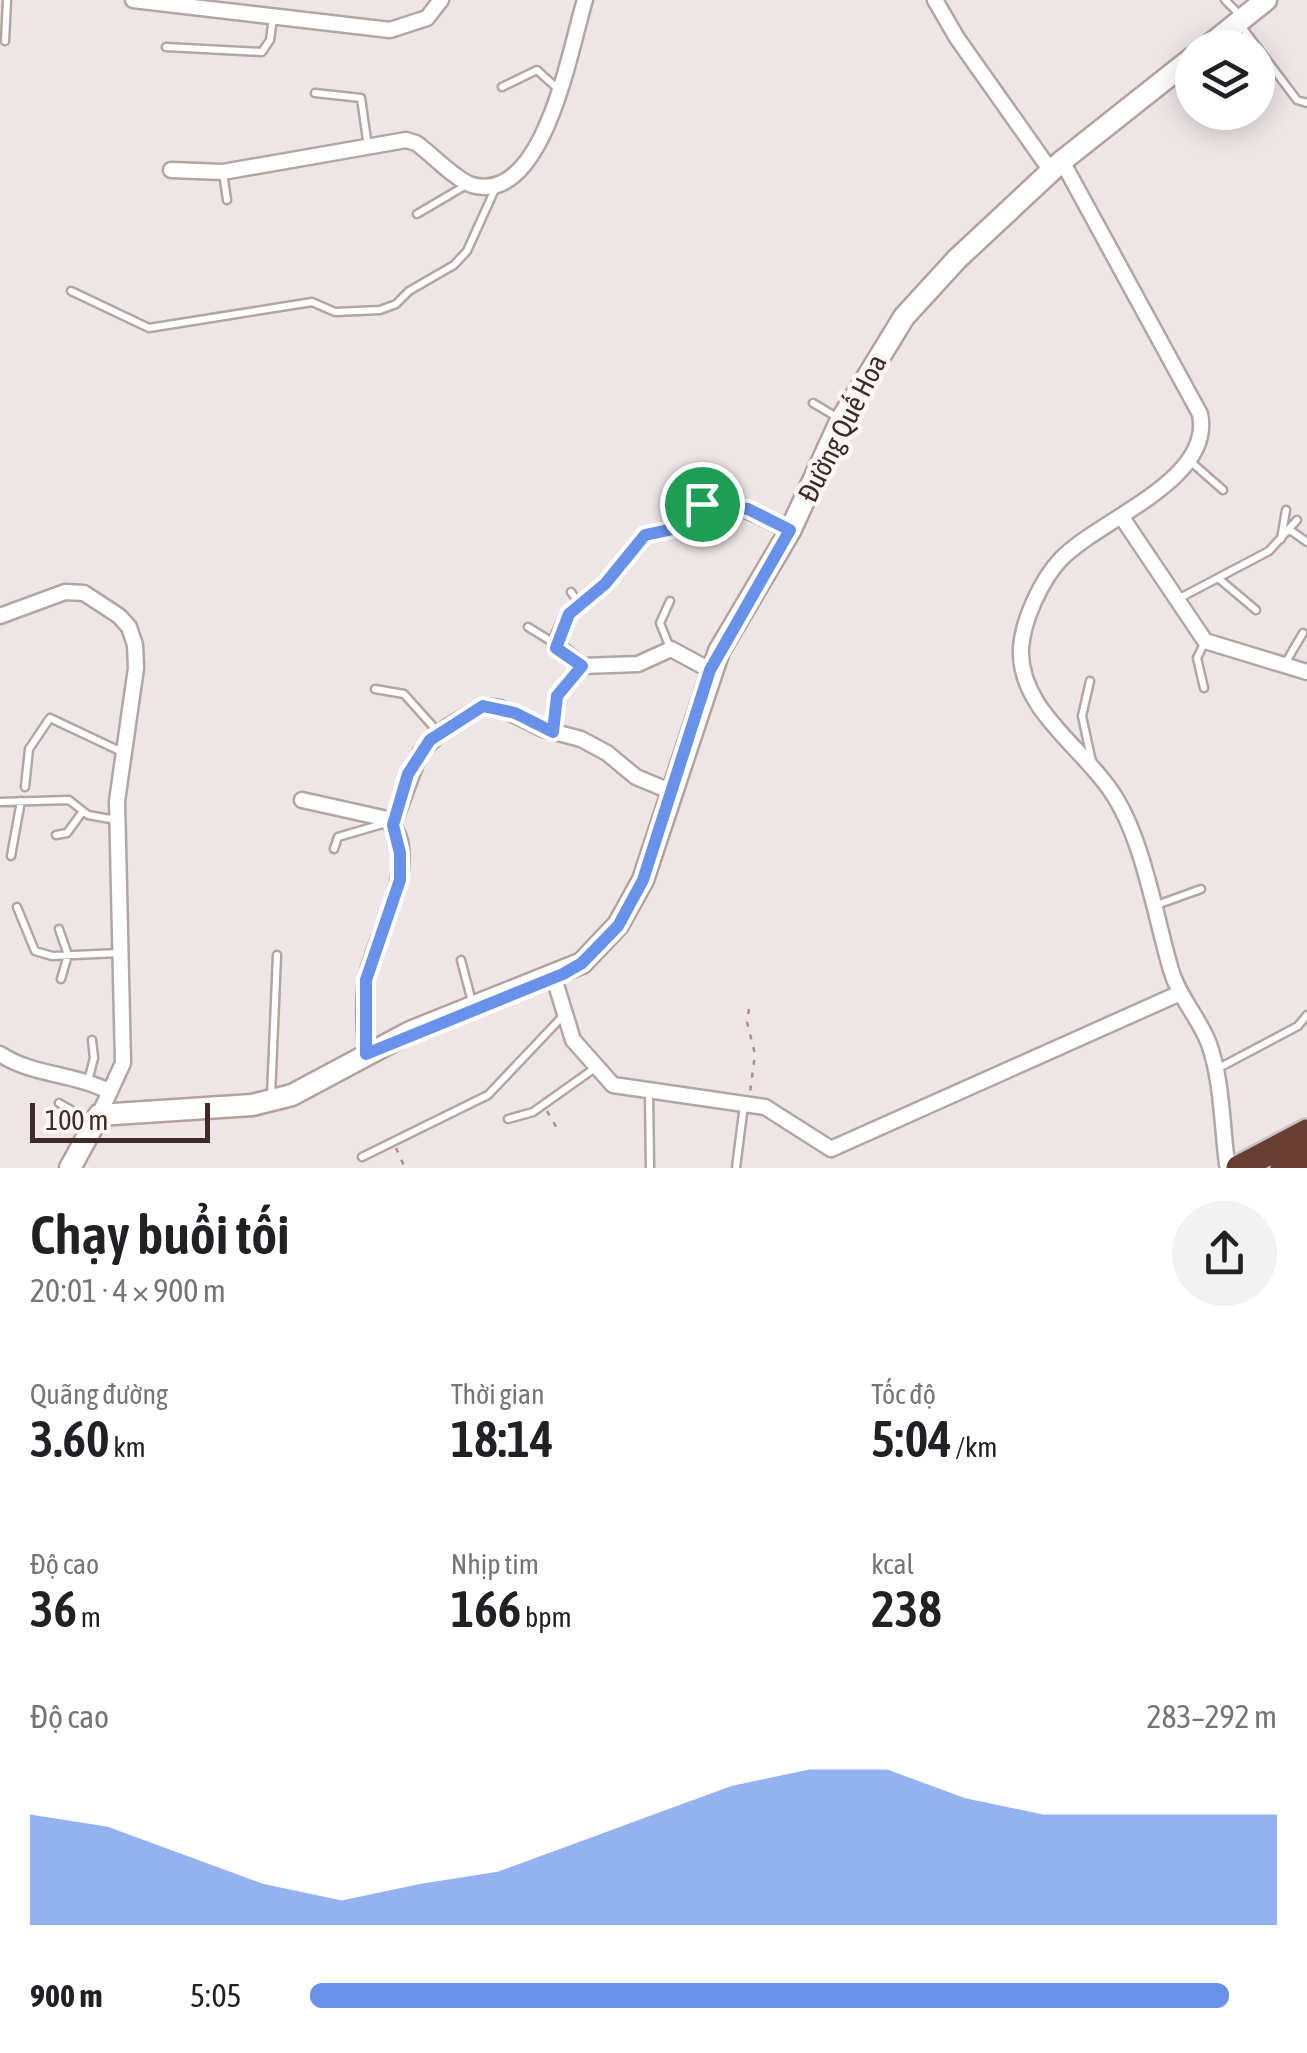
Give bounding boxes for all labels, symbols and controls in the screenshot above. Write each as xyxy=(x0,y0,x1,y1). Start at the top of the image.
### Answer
map controls xyxy=(1175,30,1275,130)
button: layers xyxy=(1175,30,1275,130)
street label: Đường Quế Hoa xyxy=(791,349,893,507)
pin xyxy=(660,462,745,547)
icon: arrive xyxy=(675,477,730,532)
scale bar xyxy=(30,1098,210,1142)
text: 100 m xyxy=(45,1104,108,1136)
button: share xyxy=(1172,1201,1277,1306)
text: Chạy buổi tối xyxy=(30,1203,290,1266)
text: 20:01 · 4 × 900 m xyxy=(30,1272,226,1309)
text: Quãng đường xyxy=(30,1378,168,1410)
text: Thời gian xyxy=(451,1378,545,1410)
text: Tốc độ xyxy=(871,1378,936,1410)
text: 3.60 xyxy=(30,1410,109,1468)
text: 18:14 xyxy=(451,1410,554,1468)
text: 5:04 xyxy=(871,1410,952,1468)
text: km xyxy=(109,1431,146,1463)
text: /km xyxy=(952,1431,998,1463)
text: Độ cao xyxy=(30,1548,99,1580)
text: Nhịp tim xyxy=(451,1548,539,1580)
text: kcal xyxy=(871,1548,914,1580)
text: 36 xyxy=(30,1580,77,1638)
text: 166 xyxy=(451,1580,521,1638)
text: 238 xyxy=(871,1580,942,1638)
text: m xyxy=(77,1601,101,1633)
text: bpm xyxy=(521,1601,572,1633)
text: Độ cao xyxy=(30,1698,109,1735)
text: 283–292 m xyxy=(1147,1698,1277,1735)
text: 900 m xyxy=(30,1977,103,2014)
text: 5:05 xyxy=(190,1977,241,2014)

